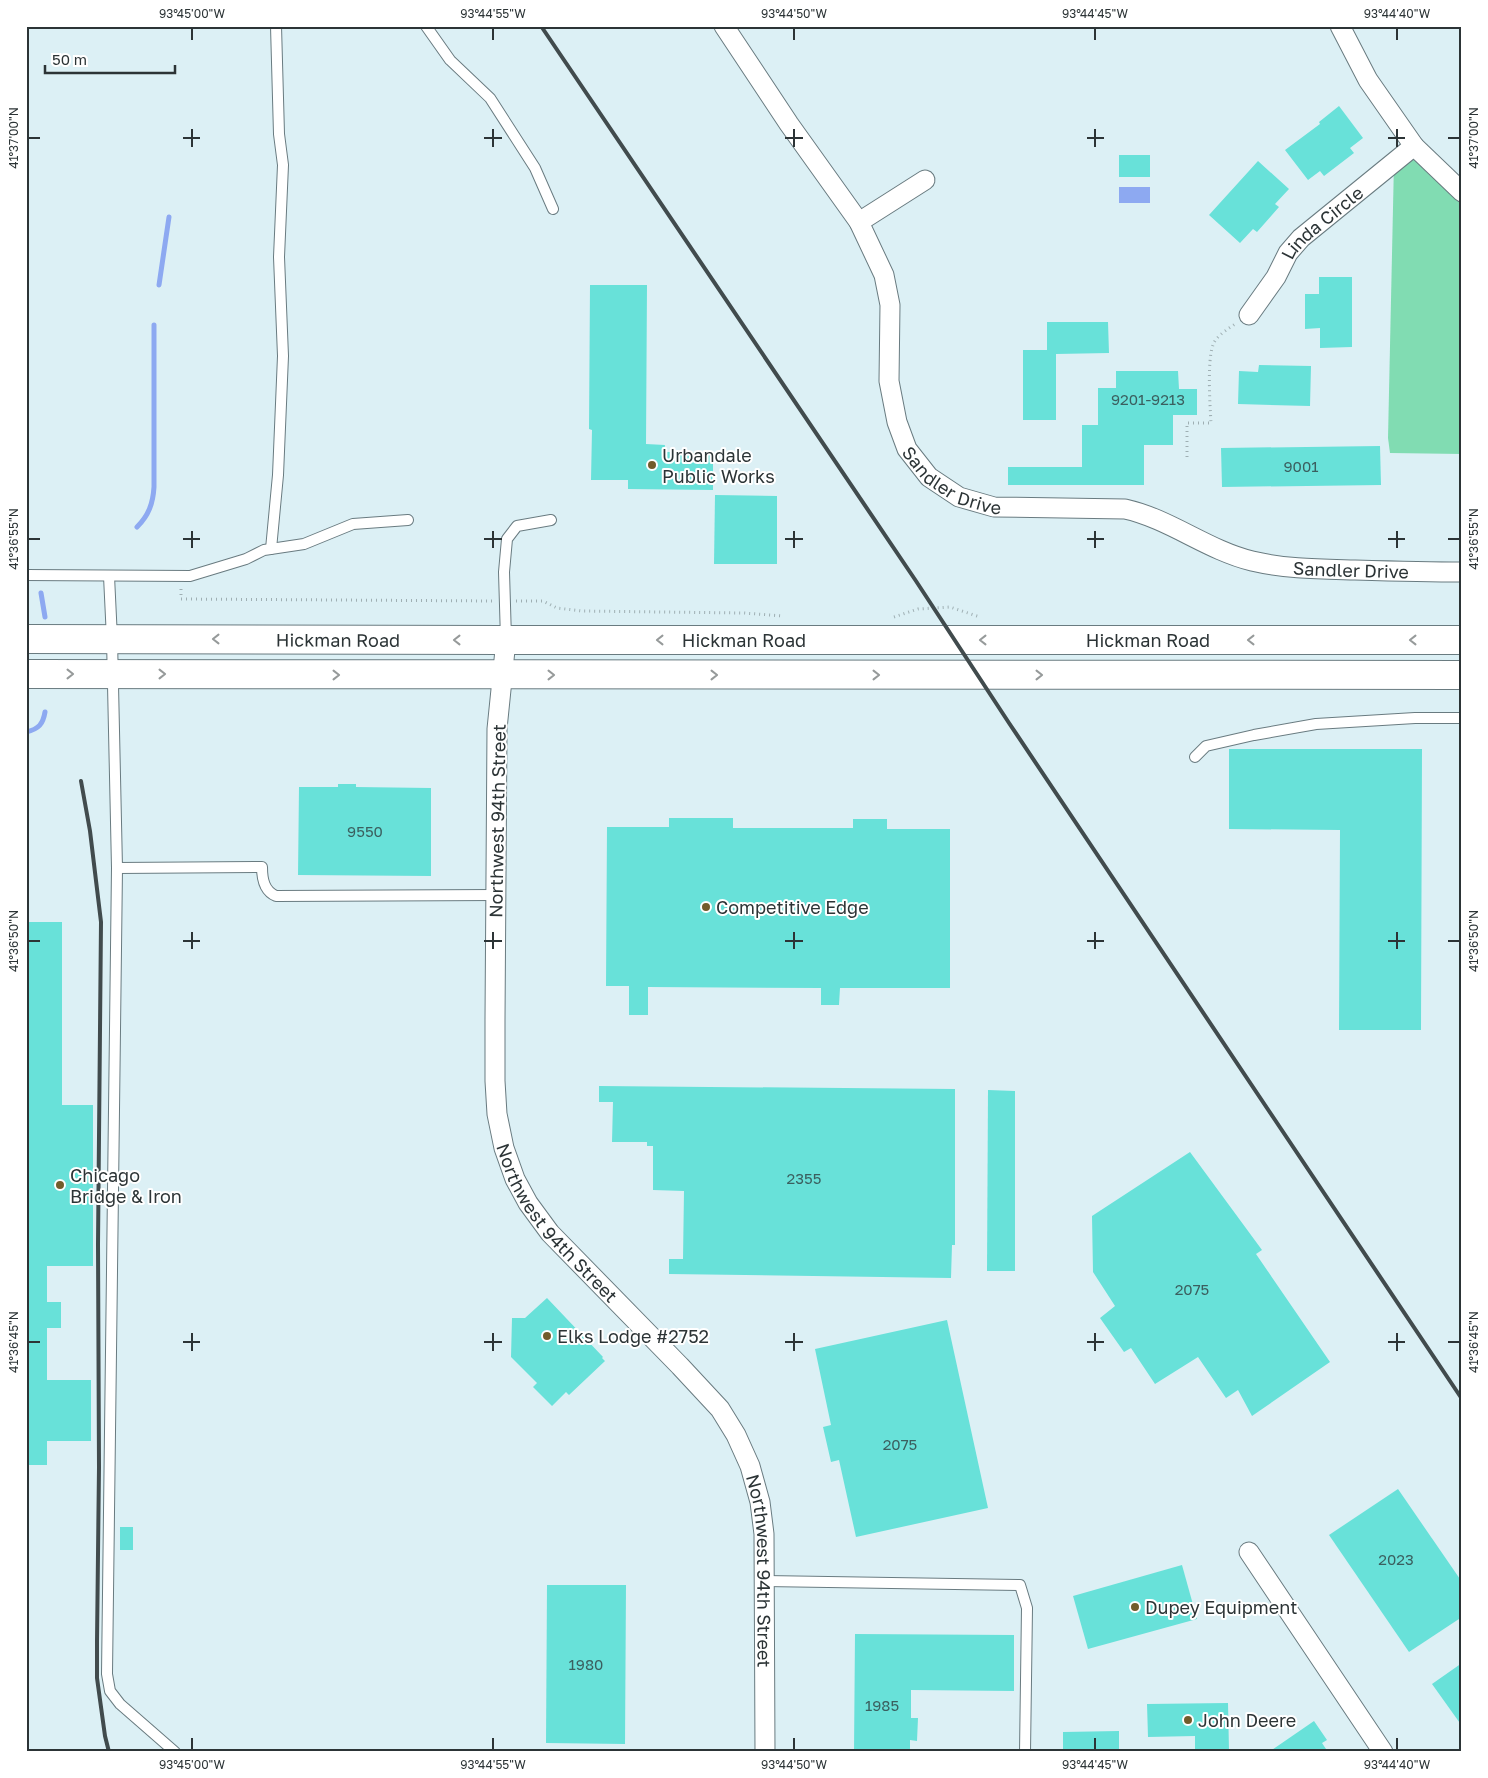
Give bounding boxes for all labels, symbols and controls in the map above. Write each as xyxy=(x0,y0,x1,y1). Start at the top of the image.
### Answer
text: 93°45'00"W xyxy=(159,6,226,21)
text: 93°44'55"W xyxy=(460,6,526,21)
text: 93°44'50"W xyxy=(761,6,827,21)
text: 93°44'45"W xyxy=(1062,6,1128,21)
text: 93°44'40"W xyxy=(1364,6,1431,21)
scale bar xyxy=(45,42,175,74)
text: 50 m xyxy=(52,50,87,68)
text: 41°37'00"N xyxy=(6,107,21,169)
text: 41°37'00"N xyxy=(1466,107,1481,169)
street label: Linda Circle xyxy=(1276,181,1367,263)
house number: 9201-9213 xyxy=(1111,390,1185,408)
street label: Sandler Drive xyxy=(898,442,1001,518)
place label: Urbandale Public Works xyxy=(662,444,775,487)
house number: 9001 xyxy=(1284,457,1318,475)
marker: Urbandale Public Works xyxy=(646,459,658,471)
text: 41°36'55"N xyxy=(6,508,21,570)
text: 41°36'55"N xyxy=(1466,508,1481,570)
street label: Sandler Drive xyxy=(1292,556,1409,582)
street label: Hickman Road xyxy=(276,629,400,651)
street label: Hickman Road xyxy=(682,629,806,651)
street label: Hickman Road xyxy=(1086,629,1210,651)
one-way arrow xyxy=(212,634,220,644)
one-way arrow xyxy=(453,635,461,645)
one-way arrow xyxy=(656,635,664,645)
one-way arrow xyxy=(979,635,986,645)
one-way arrow xyxy=(1246,635,1254,645)
one-way arrow xyxy=(1409,635,1416,645)
one-way arrow xyxy=(66,669,74,679)
one-way arrow xyxy=(158,669,166,679)
one-way arrow xyxy=(333,670,341,680)
one-way arrow xyxy=(548,670,556,680)
one-way arrow xyxy=(710,670,718,680)
one-way arrow xyxy=(873,670,881,680)
one-way arrow xyxy=(1036,670,1043,680)
street label: Northwest 94th Street xyxy=(484,724,510,918)
house number: 9550 xyxy=(347,822,383,840)
place label: Competitive Edge xyxy=(716,896,869,918)
marker: Competitive Edge xyxy=(700,901,712,913)
text: 41°36'50"N xyxy=(6,910,21,972)
text: 41°36'50"N xyxy=(1466,910,1481,972)
street label: Northwest 94th Street xyxy=(492,1140,622,1307)
place label: Chicago Bridge & Iron xyxy=(70,1164,182,1207)
house number: 2355 xyxy=(787,1169,821,1187)
marker: Chicago Bridge & Iron xyxy=(54,1179,66,1191)
house number: 2075 xyxy=(1175,1280,1209,1298)
text: 41°36'45"N xyxy=(6,1311,21,1373)
text: 41°36'45"N xyxy=(1466,1311,1481,1373)
place label: Elks Lodge #2752 xyxy=(557,1325,709,1347)
marker: Elks Lodge #2752 xyxy=(541,1330,553,1342)
house number: 2075 xyxy=(883,1435,917,1453)
street label: Northwest 94th Street xyxy=(742,1472,776,1668)
house number: 2023 xyxy=(1378,1550,1414,1568)
place label: Dupey Equipment xyxy=(1145,1596,1297,1618)
marker: Dupey Equipment xyxy=(1129,1601,1141,1613)
house number: 1980 xyxy=(569,1655,603,1673)
house number: 1985 xyxy=(865,1696,899,1714)
place label: John Deere xyxy=(1198,1709,1296,1731)
marker: John Deere xyxy=(1182,1714,1194,1726)
text: 93°45'00"W xyxy=(159,1757,226,1772)
text: 93°44'55"W xyxy=(460,1757,526,1772)
text: 93°44'50"W xyxy=(761,1757,827,1772)
text: 93°44'45"W xyxy=(1062,1757,1128,1772)
text: 93°44'40"W xyxy=(1364,1757,1431,1772)

